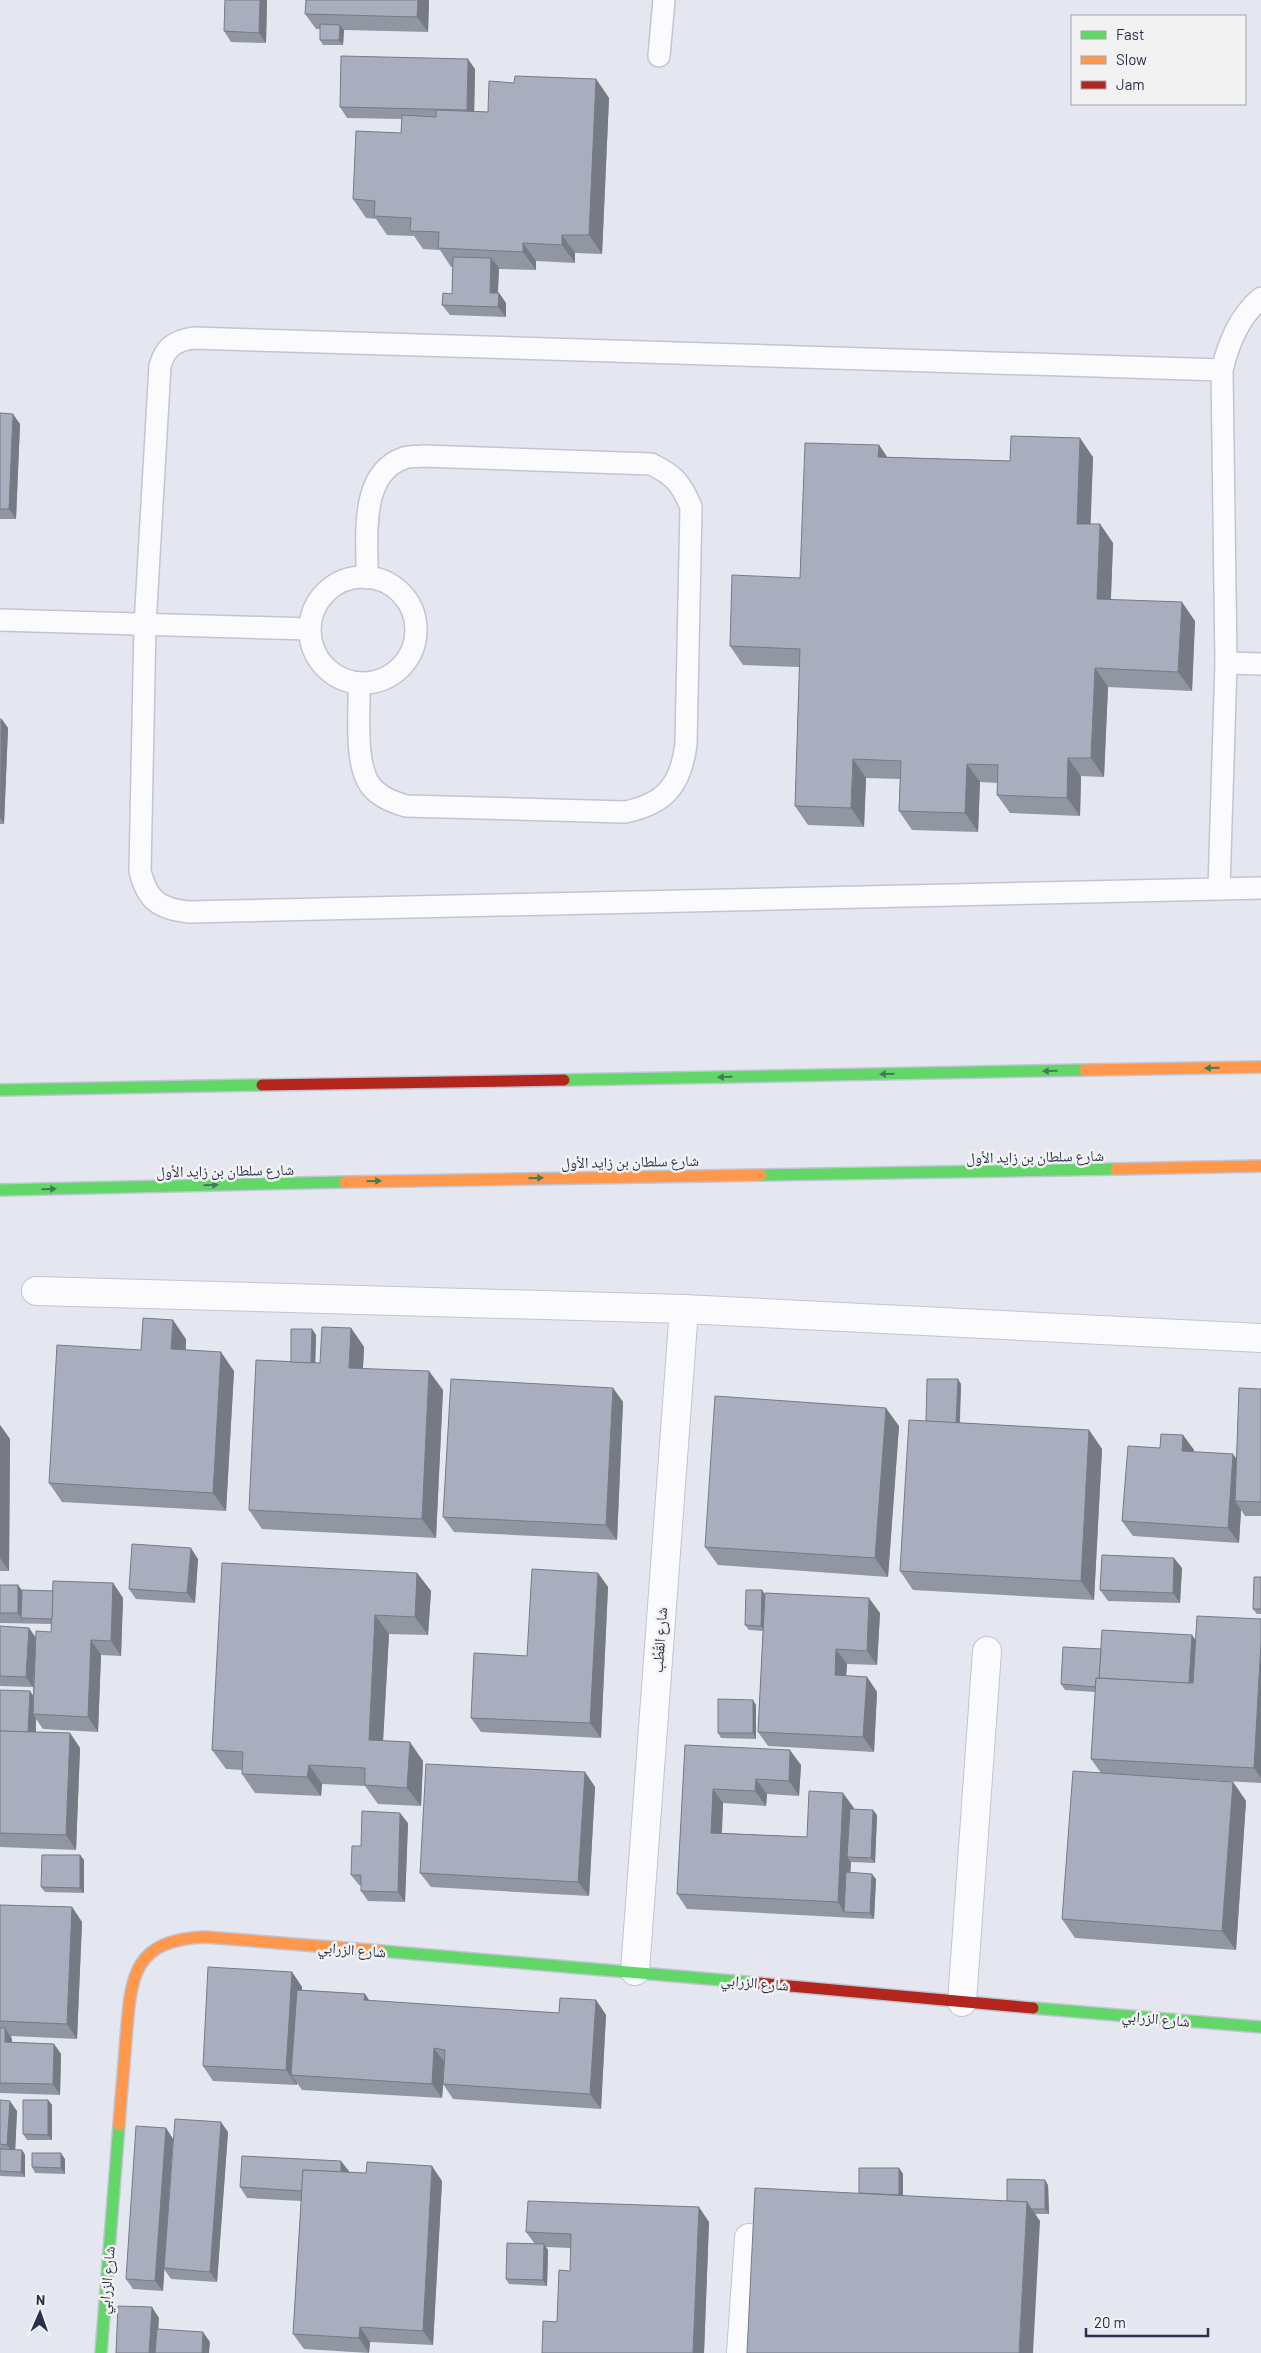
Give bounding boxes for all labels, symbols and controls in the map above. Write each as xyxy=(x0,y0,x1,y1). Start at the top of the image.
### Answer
legend xyxy=(1071,15,1246,105)
text: Fast xyxy=(1116,25,1144,43)
text: Slow xyxy=(1116,50,1147,68)
text: Jam xyxy=(1116,75,1145,93)
one-way arrow xyxy=(1204,1064,1220,1072)
one-way arrow xyxy=(1042,1067,1058,1075)
one-way arrow xyxy=(879,1070,895,1078)
one-way arrow xyxy=(717,1073,733,1081)
street label: شارع سلطان بن زايد الأول xyxy=(966,1146,1104,1168)
street label: شارع سلطان بن زايد الأول xyxy=(561,1151,699,1173)
street label: شارع سلطان بن زايد الأول xyxy=(156,1160,294,1182)
one-way arrow xyxy=(528,1173,544,1181)
one-way arrow xyxy=(366,1177,382,1185)
one-way arrow xyxy=(203,1181,219,1189)
one-way arrow xyxy=(41,1185,57,1193)
street label: شارع القُطُب xyxy=(648,1606,672,1674)
street label: شارع الزرابي xyxy=(317,1938,387,1964)
street label: شارع الزرابي xyxy=(720,1970,790,1998)
street label: شارع الزرابي xyxy=(1121,2006,1191,2034)
street label: شارع الزرابي xyxy=(94,2245,122,2315)
north arrow xyxy=(15,2288,65,2338)
text: N xyxy=(36,2291,45,2308)
scale bar xyxy=(1086,2306,1208,2338)
text: 20 m xyxy=(1094,2313,1126,2331)

